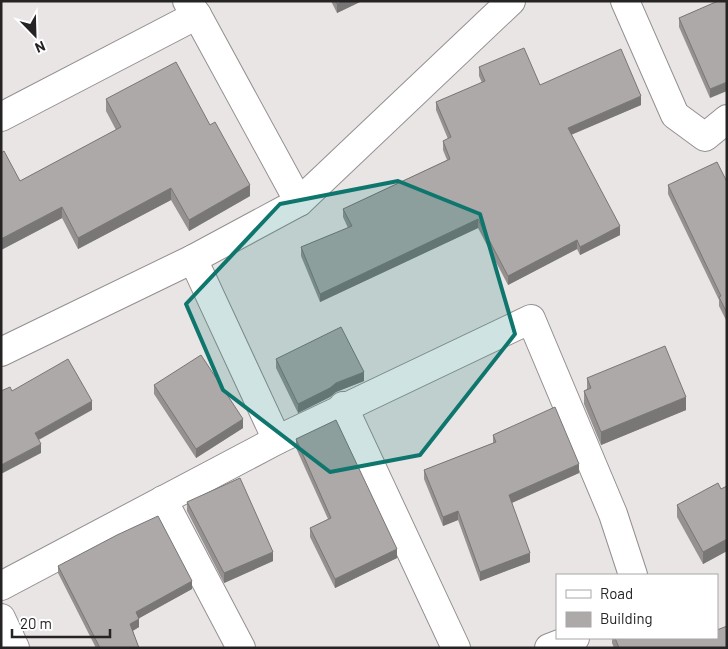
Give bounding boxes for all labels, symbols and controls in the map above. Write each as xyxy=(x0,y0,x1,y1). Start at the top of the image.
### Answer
north arrow xyxy=(10,10,60,60)
text: N xyxy=(33,38,48,57)
legend xyxy=(556,574,718,639)
text: Road xyxy=(600,584,633,602)
scale bar xyxy=(12,606,110,638)
text: Building xyxy=(600,609,653,627)
text: 20 m xyxy=(20,614,52,632)

